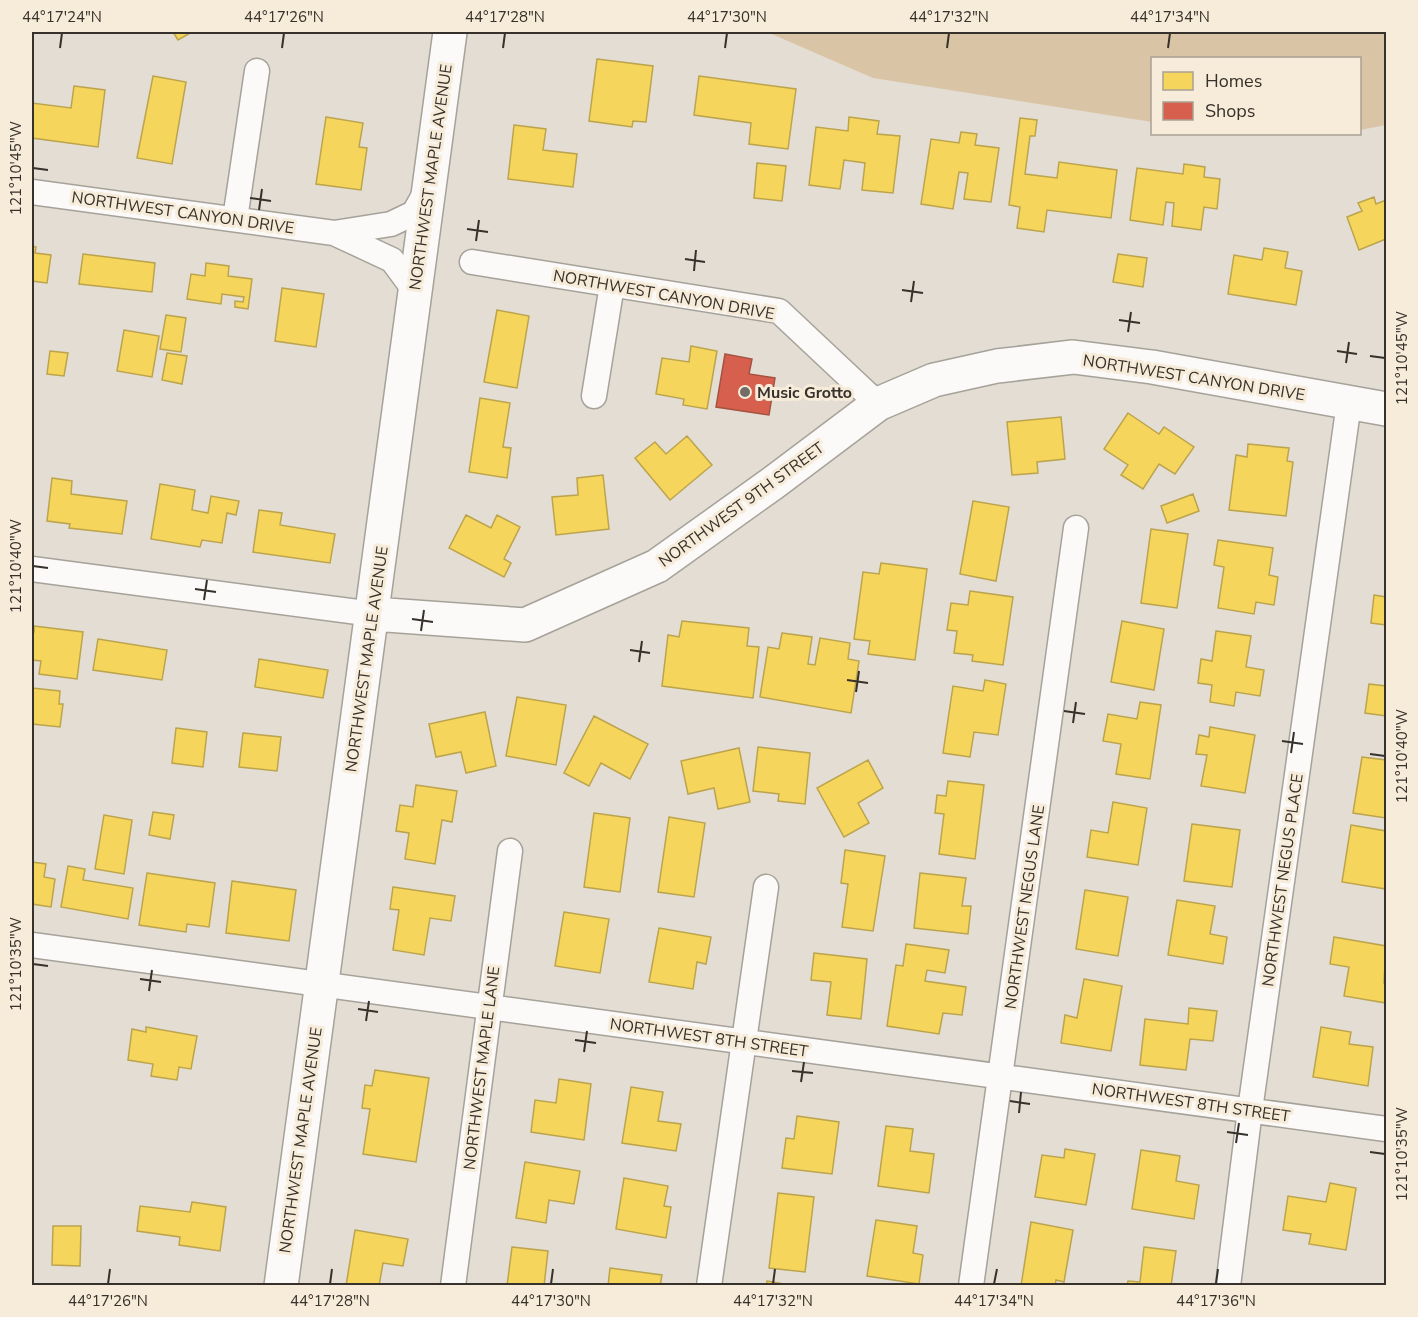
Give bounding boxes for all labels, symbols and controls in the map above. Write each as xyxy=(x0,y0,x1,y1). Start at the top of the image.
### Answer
text: 44°17'24"N xyxy=(22,7,102,27)
text: 44°17'26"N xyxy=(244,7,324,27)
text: 44°17'28"N xyxy=(465,7,545,27)
text: 44°17'30"N xyxy=(687,7,767,27)
text: 44°17'32"N xyxy=(909,7,989,27)
text: 44°17'34"N xyxy=(1130,7,1210,27)
legend xyxy=(1151,57,1361,135)
street label: NORTHWEST MAPLE AVENUE xyxy=(404,63,458,292)
text: Homes xyxy=(1205,69,1262,93)
text: Shops xyxy=(1205,99,1255,123)
text: 121°10'45"W xyxy=(6,120,26,215)
street label: NORTHWEST CANYON DRIVE xyxy=(70,186,296,240)
street label: NORTHWEST CANYON DRIVE xyxy=(551,265,776,325)
text: 121°10'45"W xyxy=(1392,310,1412,405)
street label: NORTHWEST CANYON DRIVE xyxy=(1081,350,1306,406)
place label: Music Grotto xyxy=(757,382,852,404)
marker: Music Grotto xyxy=(738,385,752,399)
street label: NORTHWEST 9TH STREET xyxy=(654,437,829,572)
text: 121°10'40"W xyxy=(6,518,26,613)
street label: NORTHWEST MAPLE AVENUE xyxy=(340,545,394,774)
text: 121°10'40"W xyxy=(1392,708,1412,803)
street label: NORTHWEST NEGUS PLACE xyxy=(1257,772,1309,988)
street label: NORTHWEST NEGUS LANE xyxy=(1000,804,1050,1011)
text: 121°10'35"W xyxy=(6,916,26,1011)
street label: NORTHWEST MAPLE LANE xyxy=(459,965,505,1171)
street label: NORTHWEST 8TH STREET xyxy=(608,1013,810,1063)
street label: NORTHWEST MAPLE AVENUE xyxy=(274,1026,328,1255)
street label: NORTHWEST 8TH STREET xyxy=(1090,1078,1292,1128)
text: 121°10'35"W xyxy=(1392,1106,1412,1201)
text: 44°17'26"N xyxy=(68,1291,148,1311)
text: 44°17'28"N xyxy=(290,1291,370,1311)
text: 44°17'30"N xyxy=(511,1291,591,1311)
text: 44°17'32"N xyxy=(733,1291,813,1311)
text: 44°17'34"N xyxy=(954,1291,1034,1311)
text: 44°17'36"N xyxy=(1176,1291,1256,1311)

